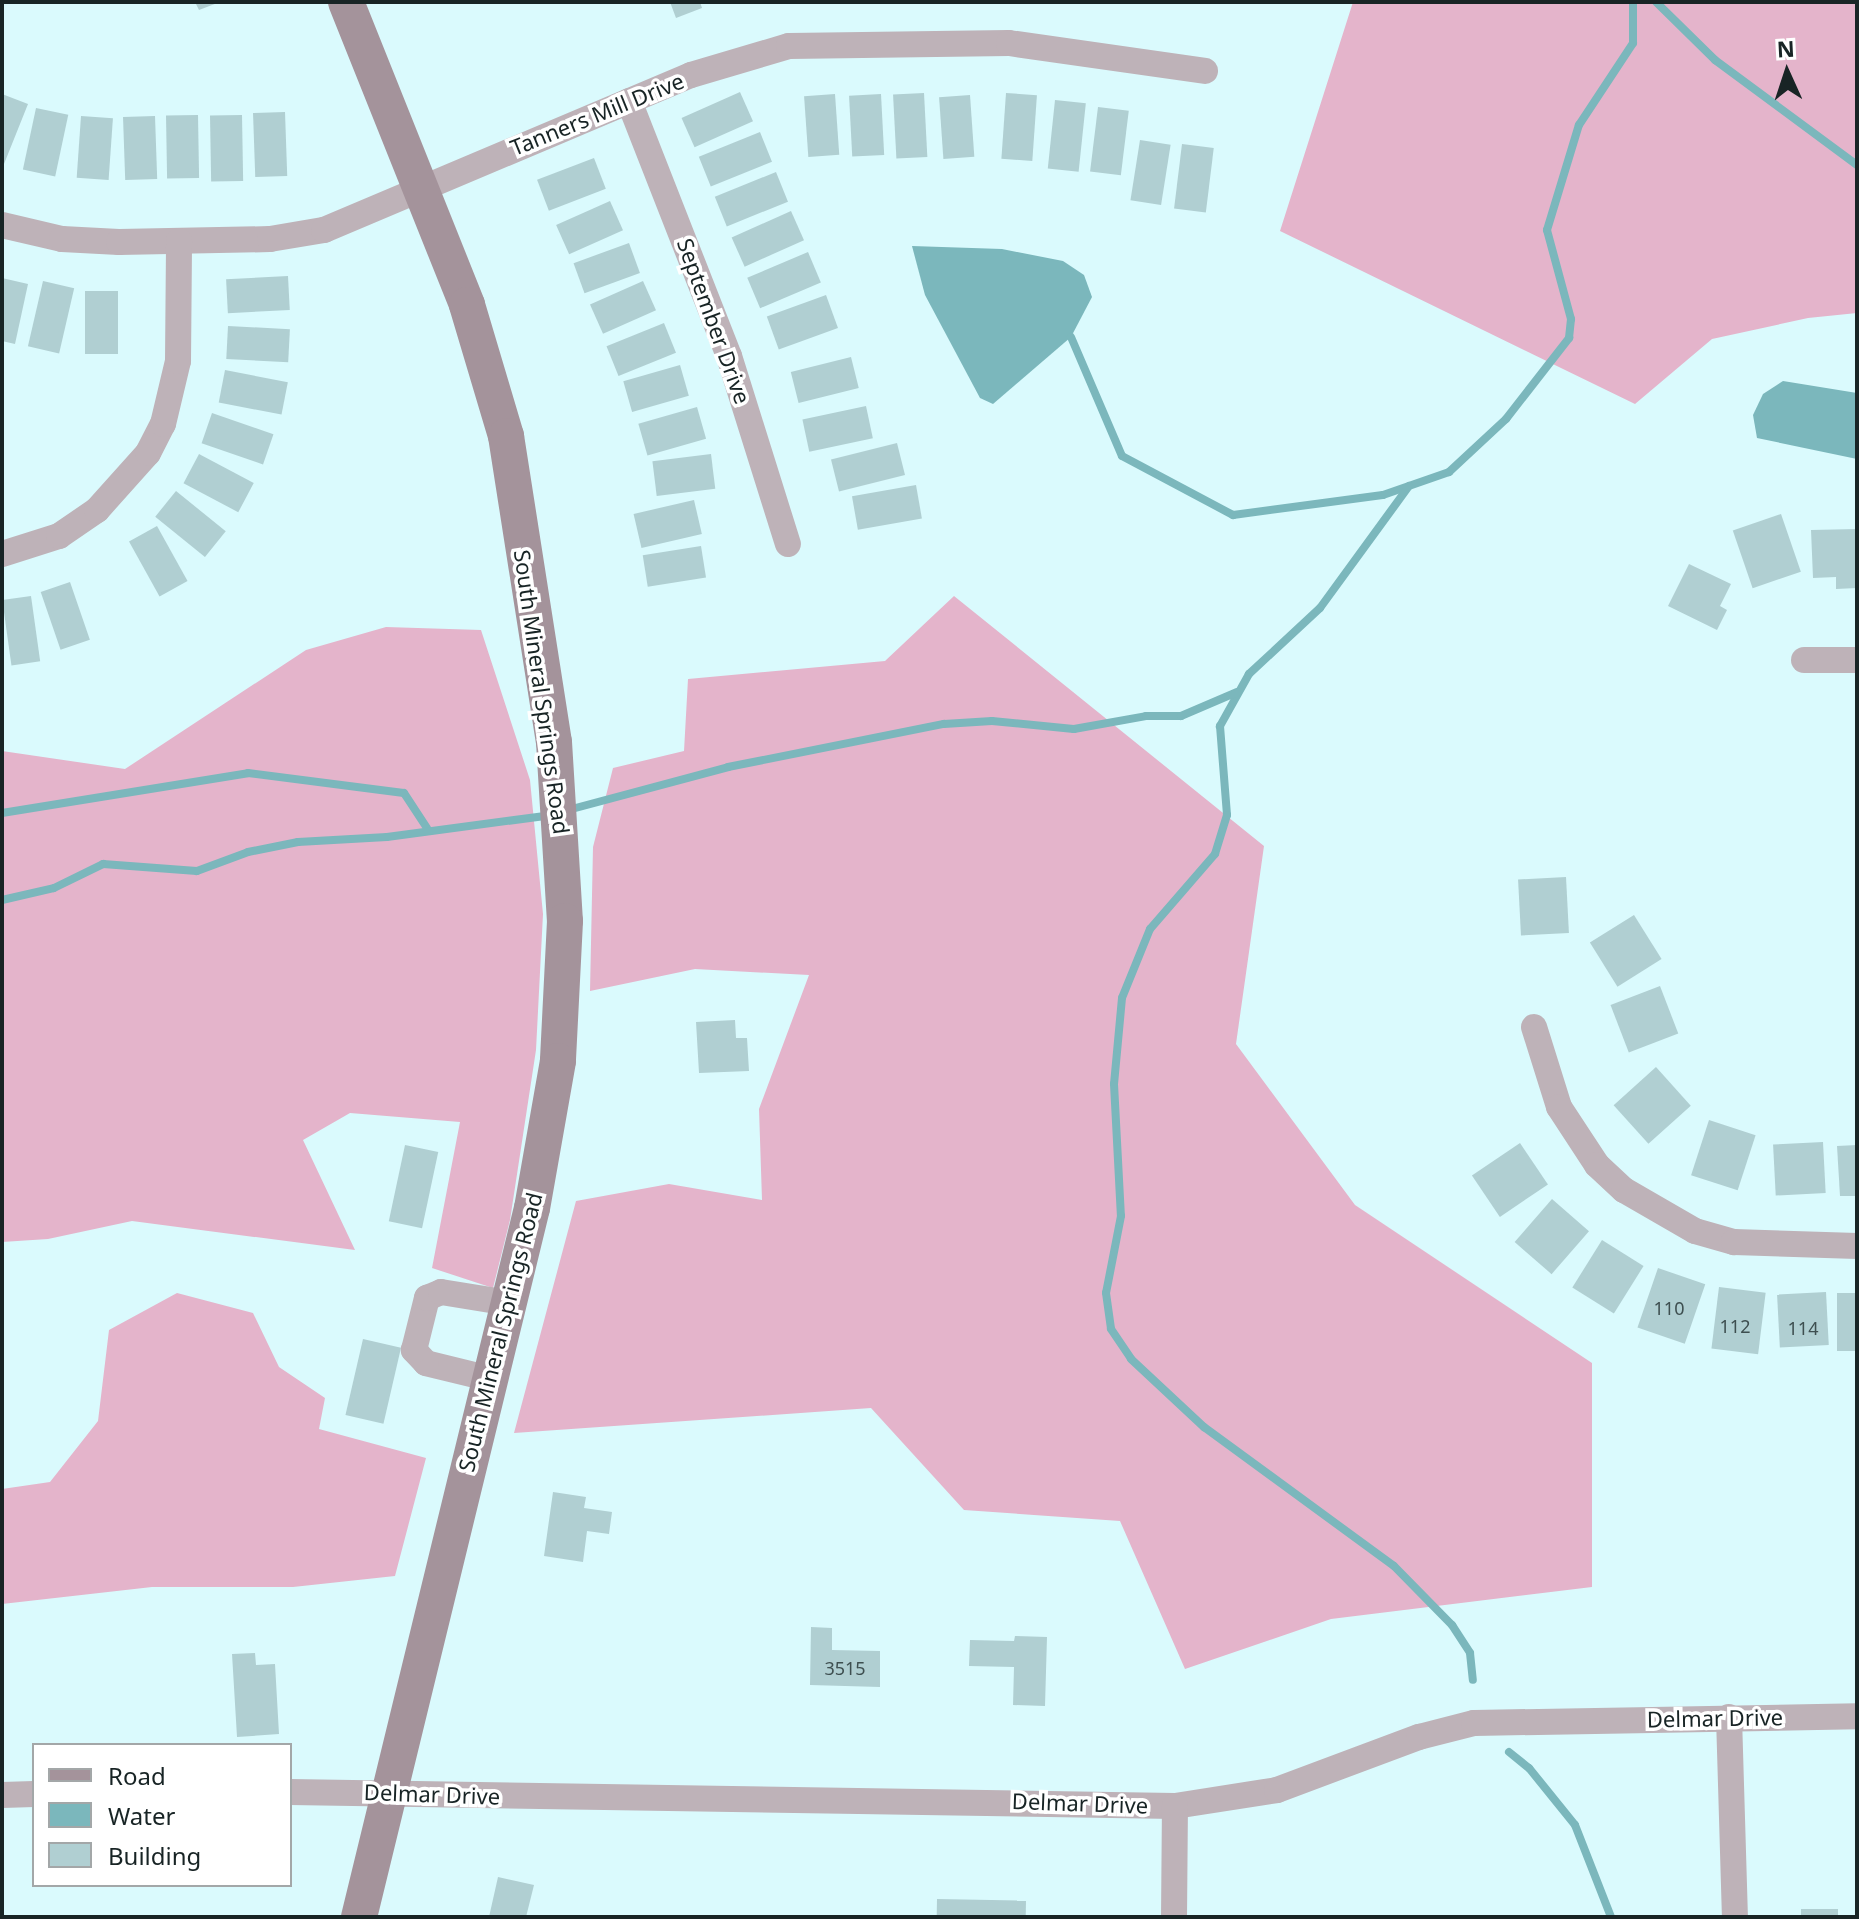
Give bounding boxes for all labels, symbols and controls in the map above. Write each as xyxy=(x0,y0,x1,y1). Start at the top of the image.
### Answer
north arrow xyxy=(1747,32,1827,112)
text: N xyxy=(1776,33,1795,63)
street label: Tanners Mill Drive xyxy=(506,67,688,161)
street label: September Drive xyxy=(672,235,756,407)
street label: South Mineral Springs Road xyxy=(509,548,575,836)
street label: South Mineral Springs Road xyxy=(452,1190,548,1474)
house number: 110 xyxy=(1654,1297,1684,1319)
house number: 112 xyxy=(1720,1315,1750,1337)
house number: 114 xyxy=(1788,1317,1818,1339)
house number: 3515 xyxy=(824,1657,866,1679)
street label: Delmar Drive xyxy=(1647,1704,1783,1732)
legend xyxy=(32,1743,292,1887)
text: Road xyxy=(108,1759,166,1792)
street label: Delmar Drive xyxy=(363,1778,501,1810)
street label: Delmar Drive xyxy=(1011,1787,1149,1819)
text: Water xyxy=(108,1799,175,1832)
text: Building xyxy=(108,1839,201,1872)

